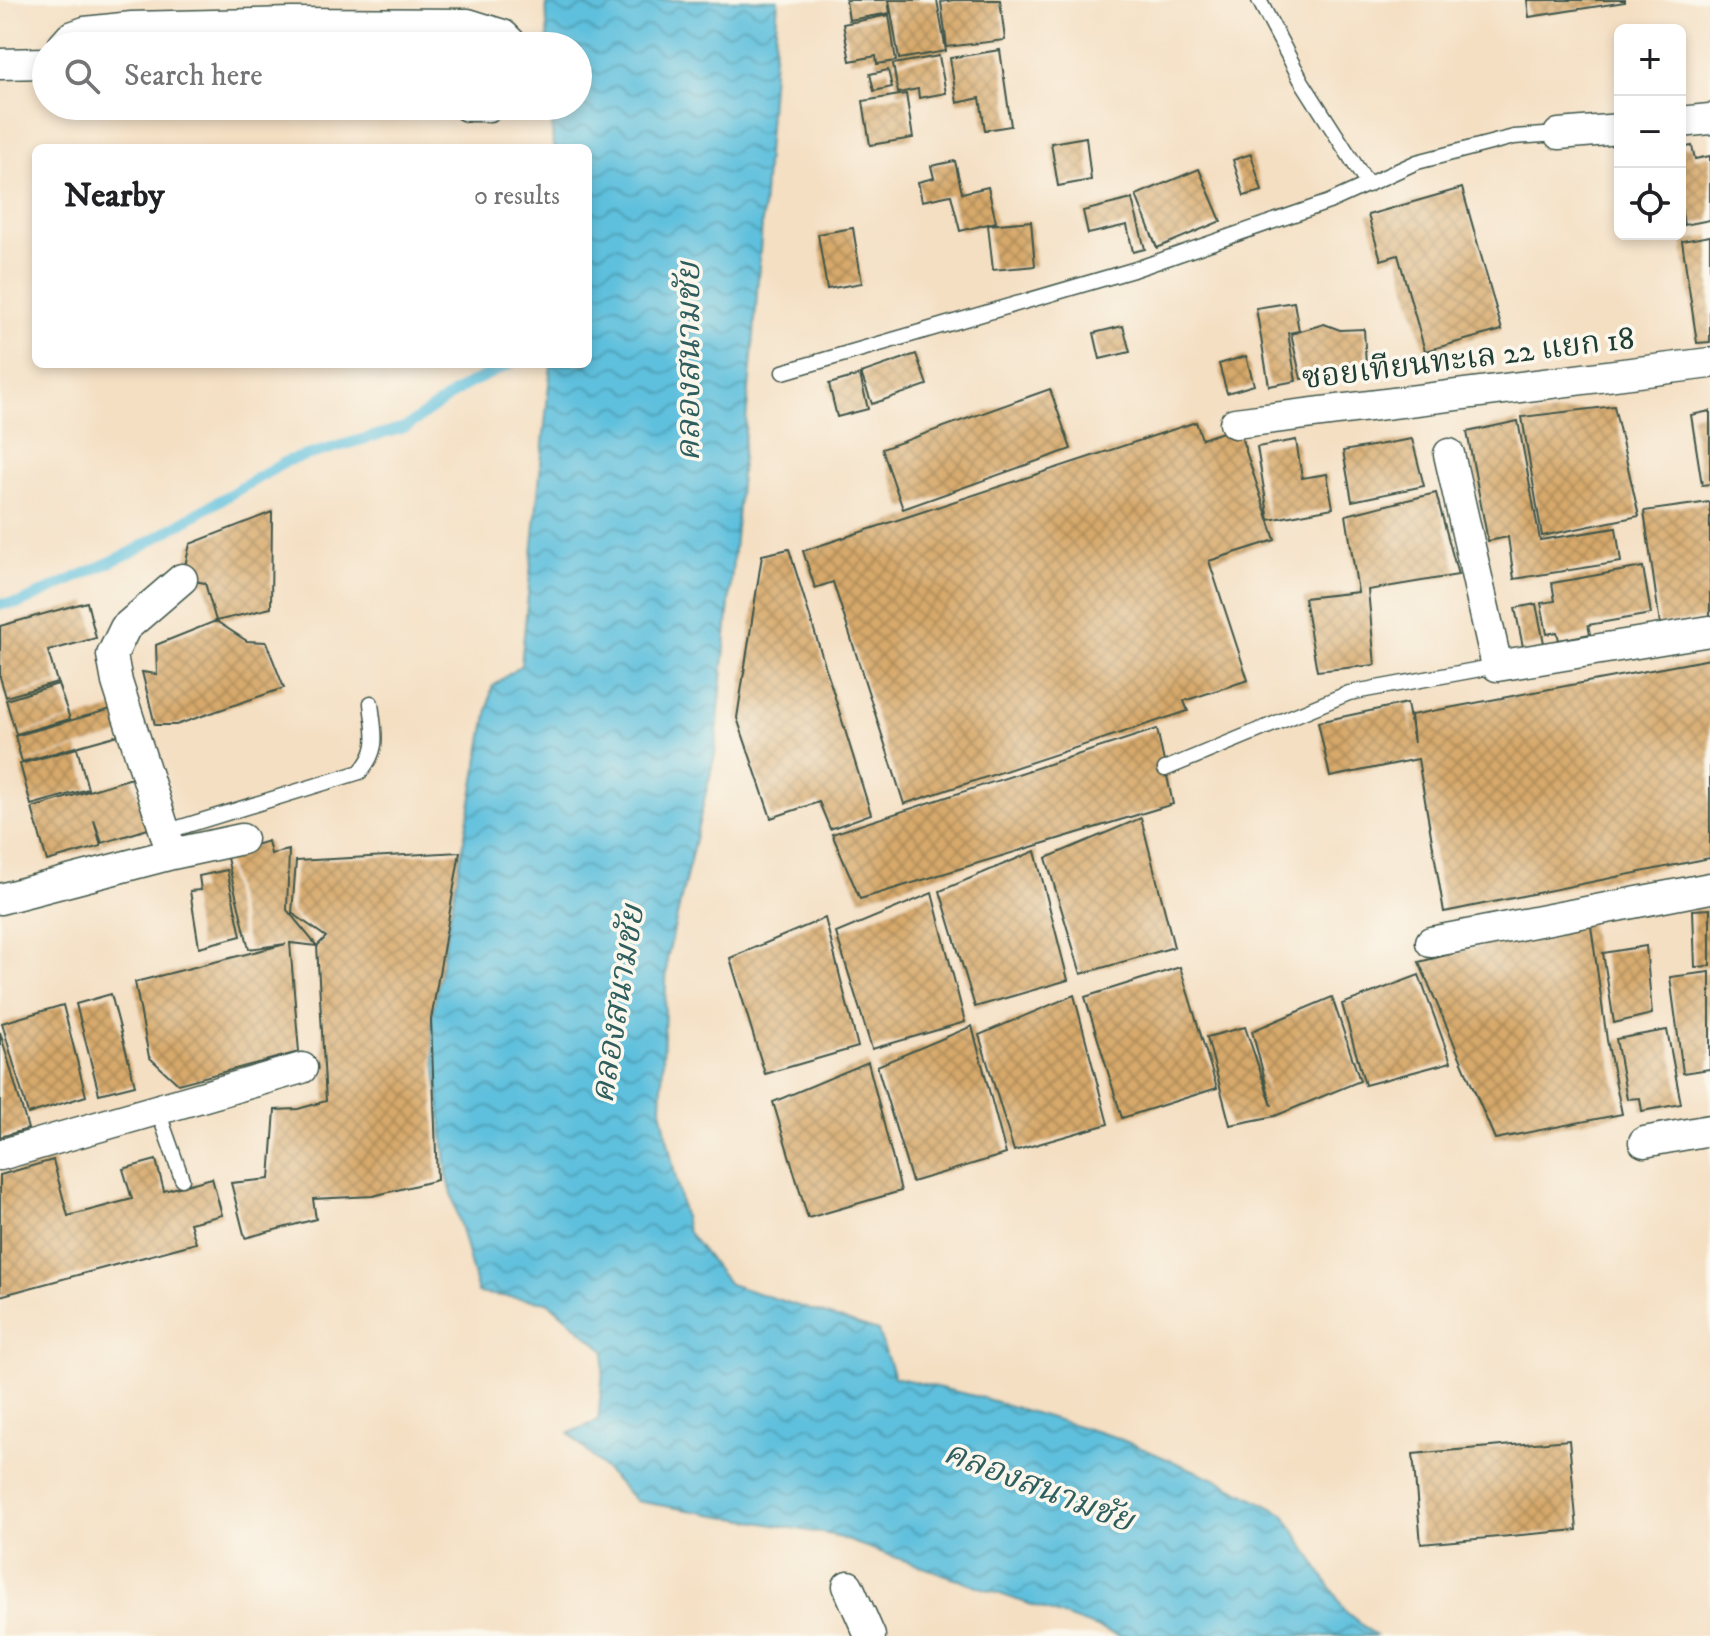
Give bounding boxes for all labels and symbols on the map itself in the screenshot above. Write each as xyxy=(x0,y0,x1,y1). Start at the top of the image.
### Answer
water label: คลองสนามชัย xyxy=(668,260,710,462)
street label: ซอยเทียนทะเล 22 แยก 18 xyxy=(1300,319,1637,399)
water label: คลองสนามชัย xyxy=(582,901,655,1106)
water label: คลองสนามชัย xyxy=(938,1431,1141,1543)

